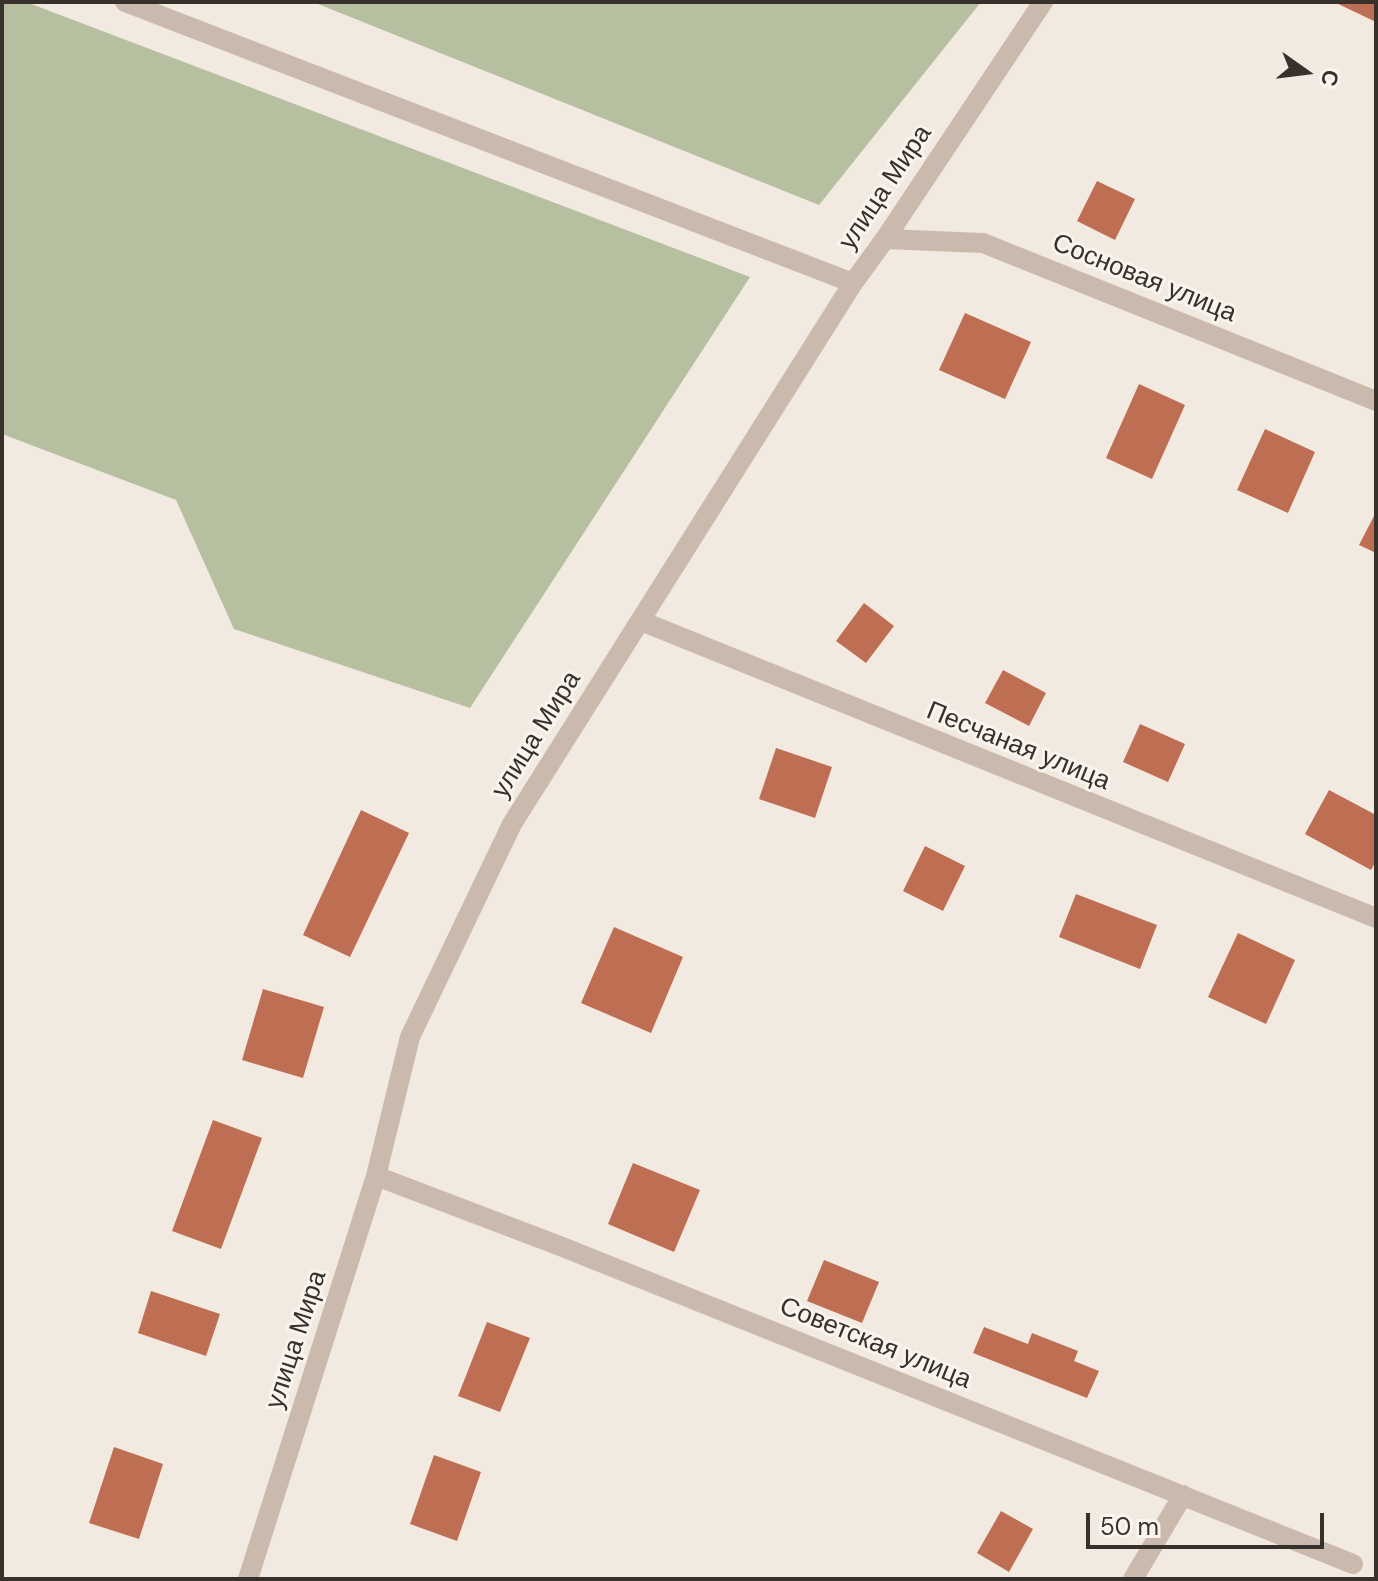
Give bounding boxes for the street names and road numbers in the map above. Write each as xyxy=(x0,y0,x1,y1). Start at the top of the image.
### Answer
street label: улица Мира xyxy=(833,120,939,256)
street label: Сосновая улица xyxy=(1048,228,1240,330)
street label: улица Мира xyxy=(486,666,588,804)
street label: Песчаная улица xyxy=(922,696,1114,798)
street label: улица Мира xyxy=(260,1267,334,1413)
street label: Советская улица xyxy=(775,1291,975,1397)

